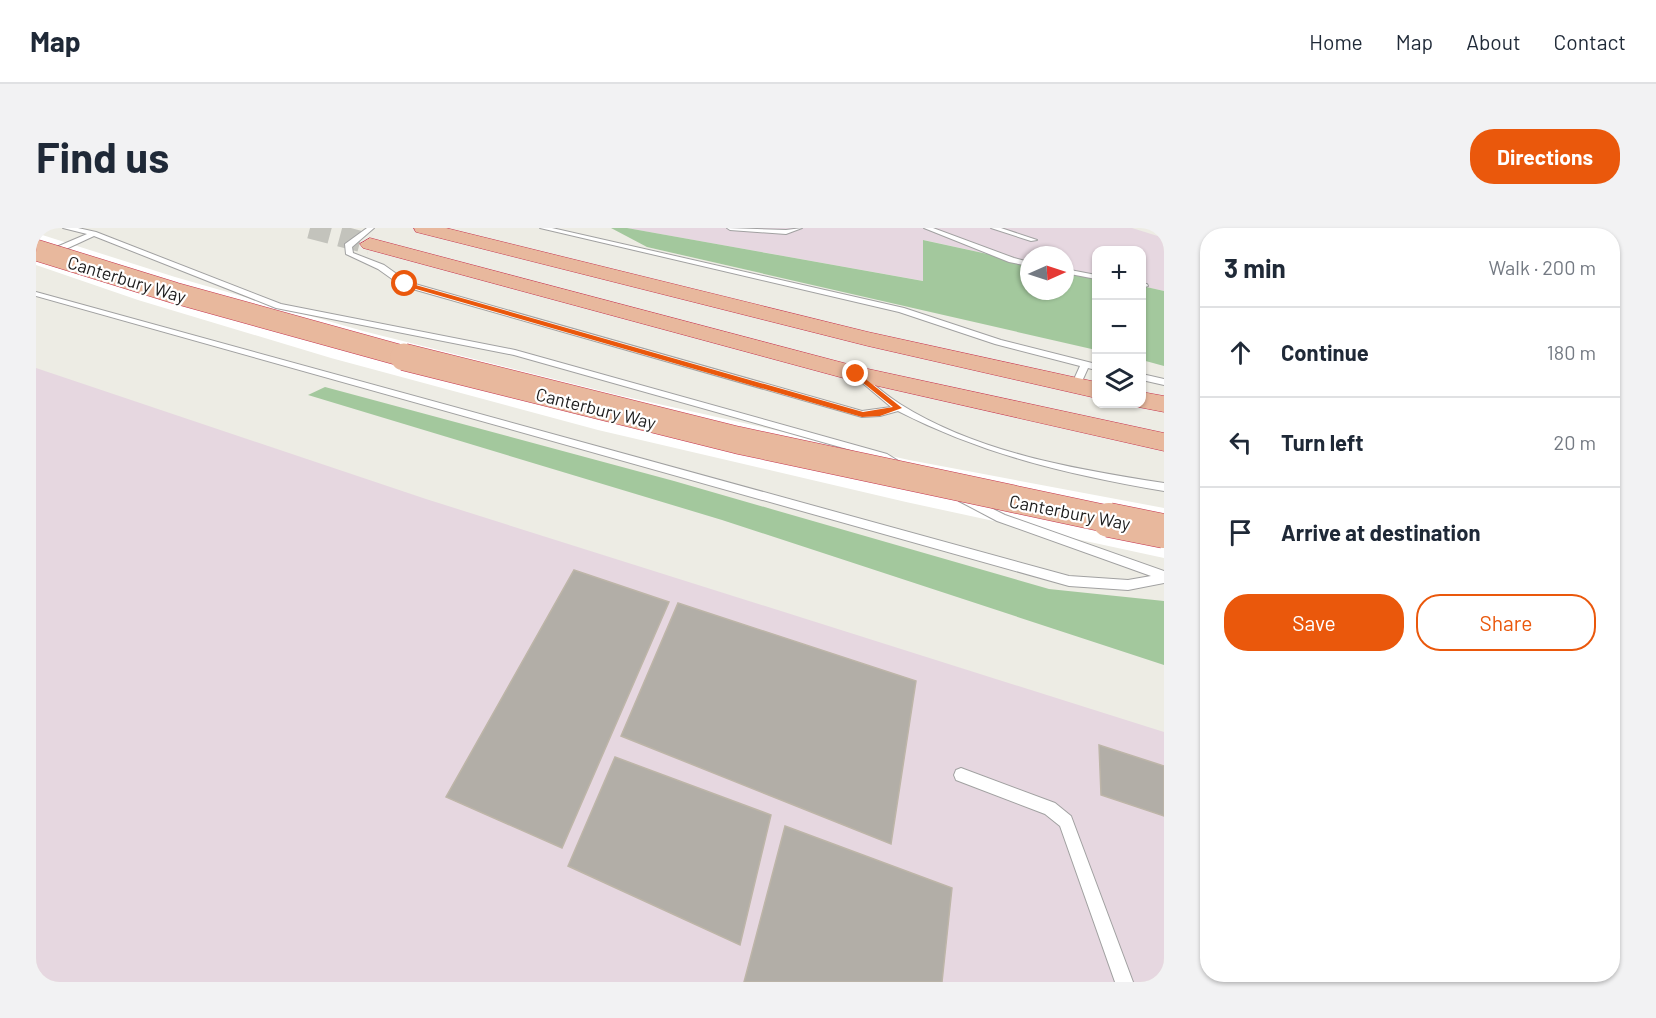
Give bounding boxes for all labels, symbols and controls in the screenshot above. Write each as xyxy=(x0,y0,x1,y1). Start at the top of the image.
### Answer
text: Map xyxy=(30,24,81,58)
text: Home xyxy=(1309,29,1363,54)
text: Map xyxy=(1396,29,1433,54)
text: About xyxy=(1466,29,1521,54)
text: Contact xyxy=(1554,29,1626,54)
button: Directions xyxy=(1470,129,1620,184)
text: Find us xyxy=(36,131,169,181)
north arrow xyxy=(1020,246,1074,300)
map controls xyxy=(1092,246,1146,408)
button: + xyxy=(1092,246,1146,300)
street label: Canterbury Way xyxy=(65,251,189,307)
text: 3 min xyxy=(1224,252,1286,283)
text: Walk · 200 m xyxy=(1488,255,1596,279)
route start xyxy=(391,270,417,296)
button: − xyxy=(1092,300,1146,354)
icon: ahead xyxy=(1224,336,1257,369)
text: Continue xyxy=(1281,339,1369,365)
text: 180 m xyxy=(1547,340,1596,364)
button: layers xyxy=(1092,354,1146,408)
route end xyxy=(842,360,868,386)
street label: Canterbury Way xyxy=(534,382,658,434)
icon: left xyxy=(1224,426,1257,459)
text: Turn left xyxy=(1281,429,1364,455)
text: 20 m xyxy=(1553,430,1596,454)
street label: Canterbury Way xyxy=(1008,489,1132,535)
icon: arrive xyxy=(1224,516,1257,549)
text: Arrive at destination xyxy=(1281,519,1480,545)
button: Save xyxy=(1224,594,1404,651)
button: Share xyxy=(1416,594,1596,651)

